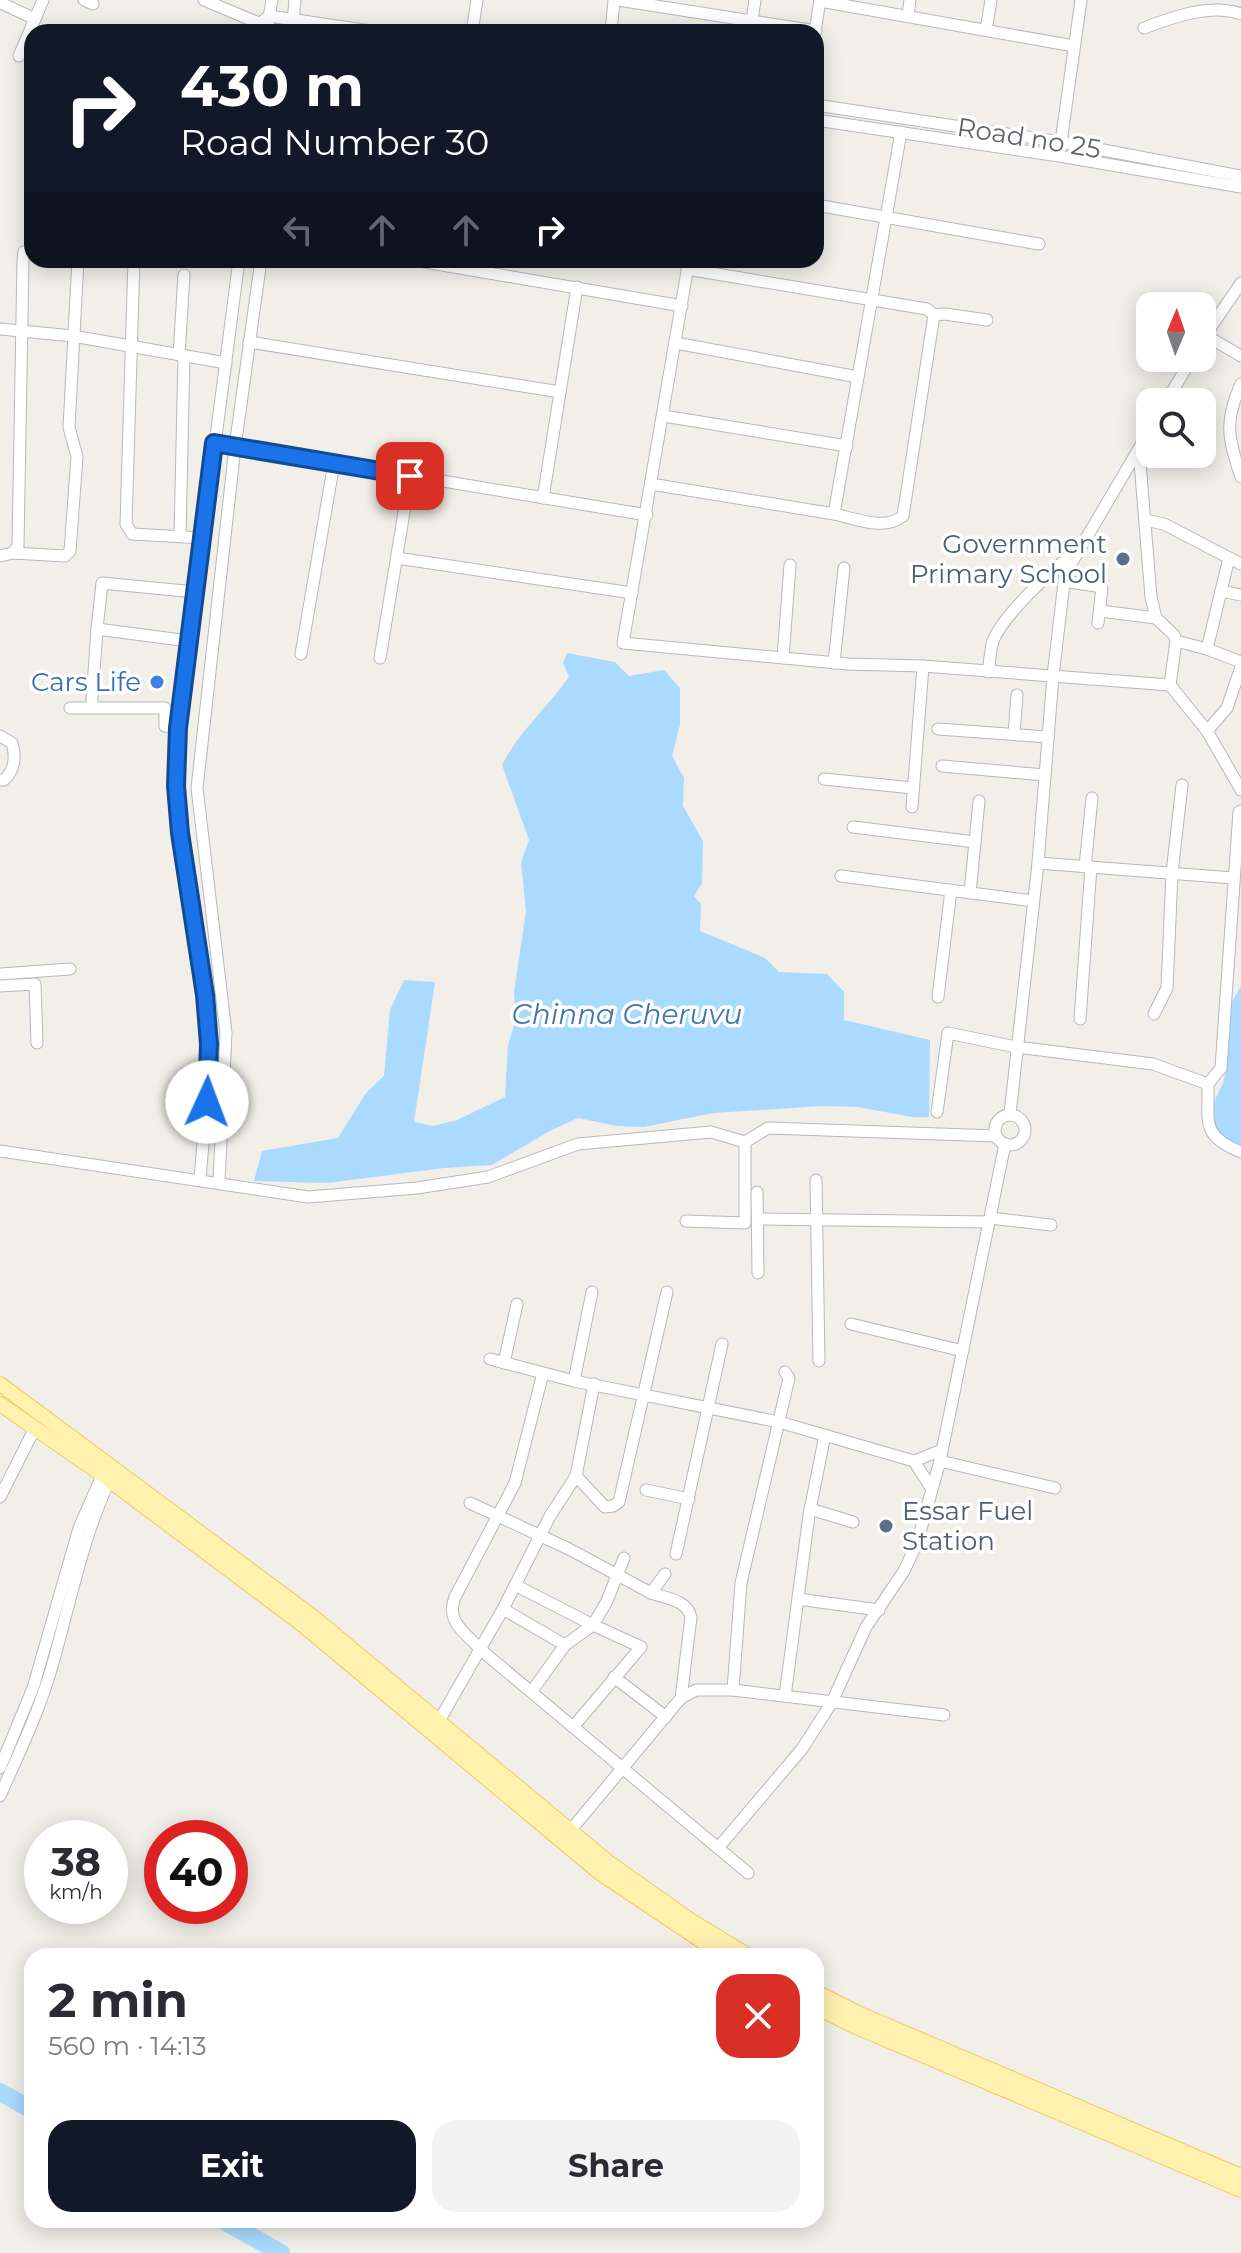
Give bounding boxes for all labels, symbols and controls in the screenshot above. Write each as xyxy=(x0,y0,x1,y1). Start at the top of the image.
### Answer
text: 430 m xyxy=(180,52,364,120)
icon: right xyxy=(48,56,152,160)
street label: Road no 25 xyxy=(955,111,1103,165)
text: Road Number 30 xyxy=(180,120,489,164)
icon: left xyxy=(276,208,320,252)
icon: ahead xyxy=(360,208,404,252)
icon: ahead xyxy=(444,208,488,252)
icon: right xyxy=(528,208,572,252)
north arrow xyxy=(1136,292,1216,372)
map controls xyxy=(1136,292,1216,468)
button: search xyxy=(1136,388,1216,468)
pin xyxy=(376,442,444,510)
icon: arrive xyxy=(388,454,432,498)
place label: Government Primary School xyxy=(910,528,1107,590)
marker: Government Primary School xyxy=(1114,550,1132,568)
place label: Cars Life xyxy=(31,666,141,698)
marker: Cars Life xyxy=(148,673,166,691)
water label: Chinna Cheruvu xyxy=(512,997,742,1031)
position arrow xyxy=(165,1060,249,1144)
place label: Essar Fuel Station xyxy=(902,1495,1033,1557)
marker: Essar Fuel Station xyxy=(877,1517,895,1535)
speed limit sign: 40 xyxy=(144,1820,248,1924)
text: 38 xyxy=(51,1837,101,1886)
text: km/h xyxy=(49,1880,103,1904)
text: 2 min xyxy=(48,1971,188,2029)
button: close xyxy=(716,1974,800,2058)
text: 560 m · 14:13 xyxy=(48,2030,207,2062)
button: Exit xyxy=(48,2120,416,2212)
button: Share xyxy=(432,2120,800,2212)

